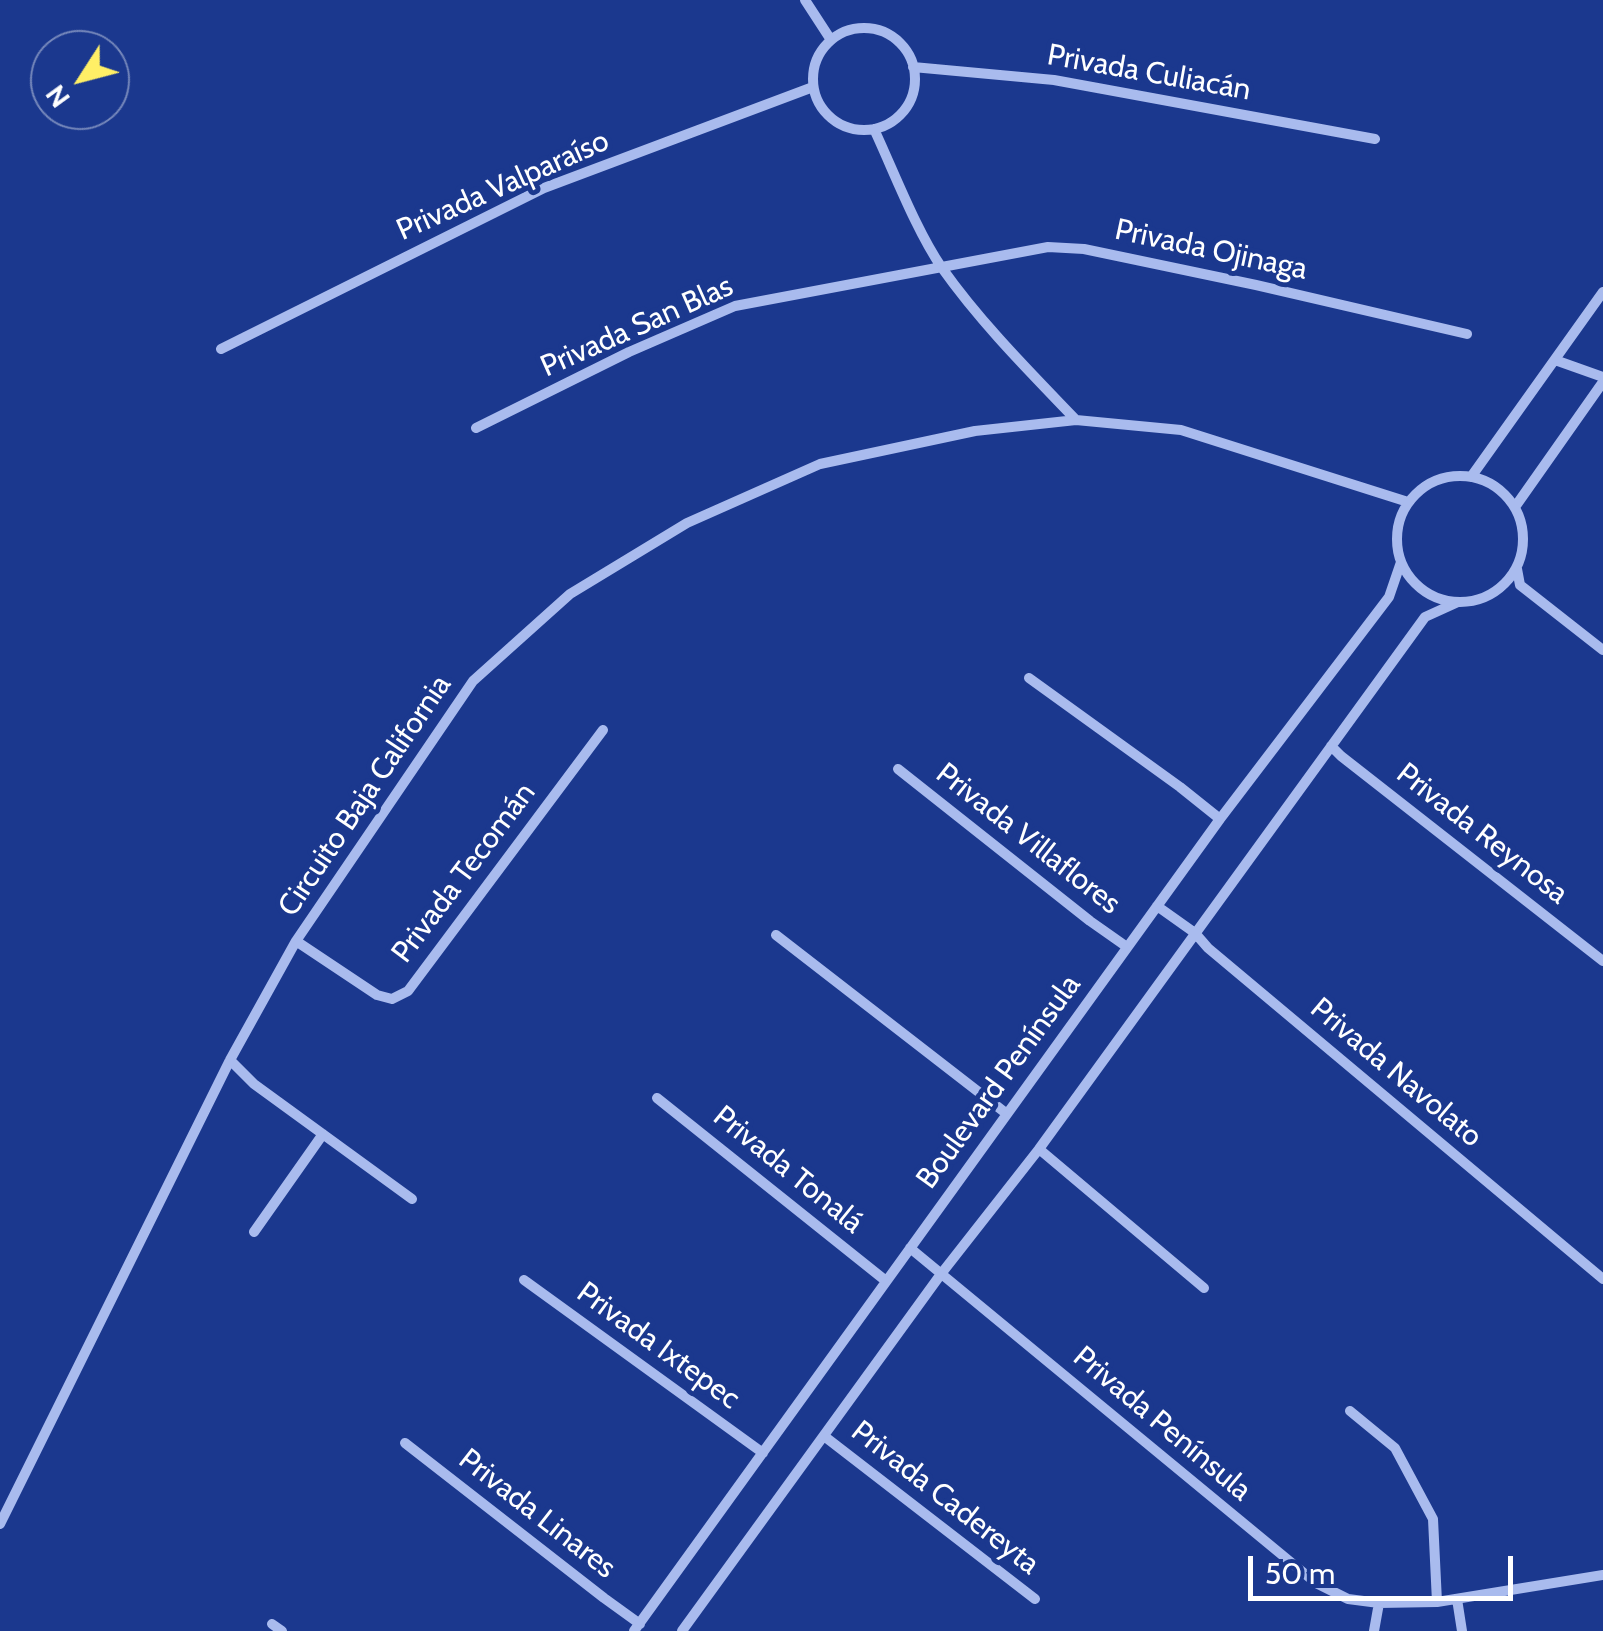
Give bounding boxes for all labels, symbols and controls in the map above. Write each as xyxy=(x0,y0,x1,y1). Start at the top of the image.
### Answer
north arrow xyxy=(30,30,130,130)
street label: Privada Culiacán xyxy=(1044,37,1254,109)
text: N xyxy=(38,78,77,114)
street label: Privada Valparaíso xyxy=(391,123,615,249)
street label: Privada Ojinaga xyxy=(1112,212,1310,288)
street label: Privada San Blas xyxy=(535,269,739,385)
street label: Circuito Baja California xyxy=(271,669,459,923)
street label: Privada Villaflores xyxy=(929,756,1127,922)
street label: Privada Reynosa xyxy=(1389,756,1575,912)
street label: Privada Tecomán xyxy=(385,776,543,970)
street label: Boulevard Península xyxy=(909,968,1089,1196)
street label: Privada Navolato xyxy=(1303,991,1489,1155)
street label: Privada Tonalá xyxy=(706,1099,870,1241)
street label: Privada Ixtepec xyxy=(570,1275,746,1417)
street label: Privada Península xyxy=(1066,1339,1258,1509)
street label: Privada Cadereyta xyxy=(844,1414,1046,1582)
street label: Privada Linares xyxy=(451,1442,623,1586)
scale bar xyxy=(1253,1536,1518,1598)
text: 50 m xyxy=(1265,1555,1335,1592)

